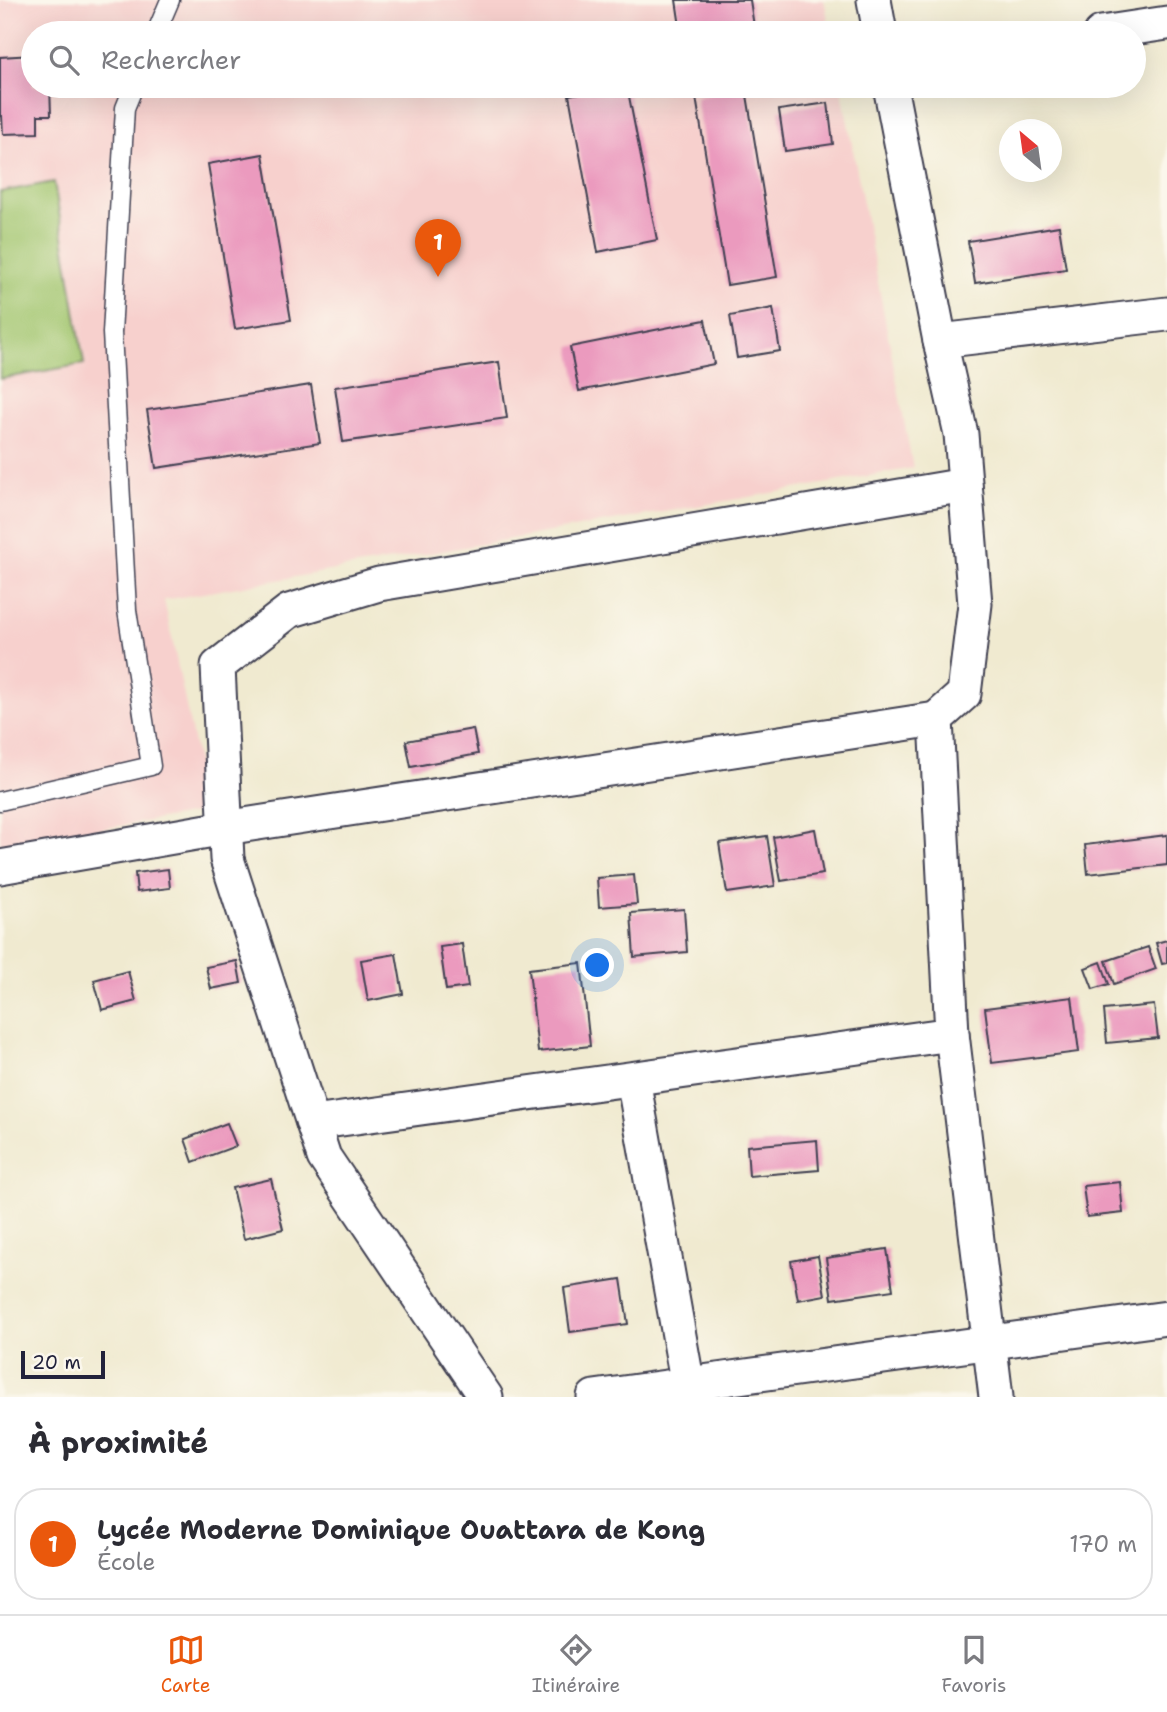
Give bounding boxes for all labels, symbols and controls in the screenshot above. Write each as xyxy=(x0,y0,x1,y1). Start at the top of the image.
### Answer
search box xyxy=(21,21,1146,98)
icon: search xyxy=(45,41,83,79)
text: Rechercher xyxy=(101,42,241,77)
north arrow xyxy=(999,119,1062,182)
pin: 1 xyxy=(415,219,461,277)
your location xyxy=(580,948,614,982)
scale bar xyxy=(21,1348,105,1380)
text: 20 m xyxy=(32,1350,81,1375)
text: À proximité xyxy=(28,1422,208,1463)
text: Lycée Moderne Dominique Ouattara de Kong xyxy=(97,1512,705,1547)
text: 1 xyxy=(48,1529,58,1559)
text: 170 m xyxy=(1069,1529,1137,1559)
text: École xyxy=(97,1547,156,1577)
tab: Carte xyxy=(161,1631,211,1698)
tab: Itinéraire xyxy=(532,1631,620,1698)
tab: Favoris xyxy=(941,1631,1006,1698)

